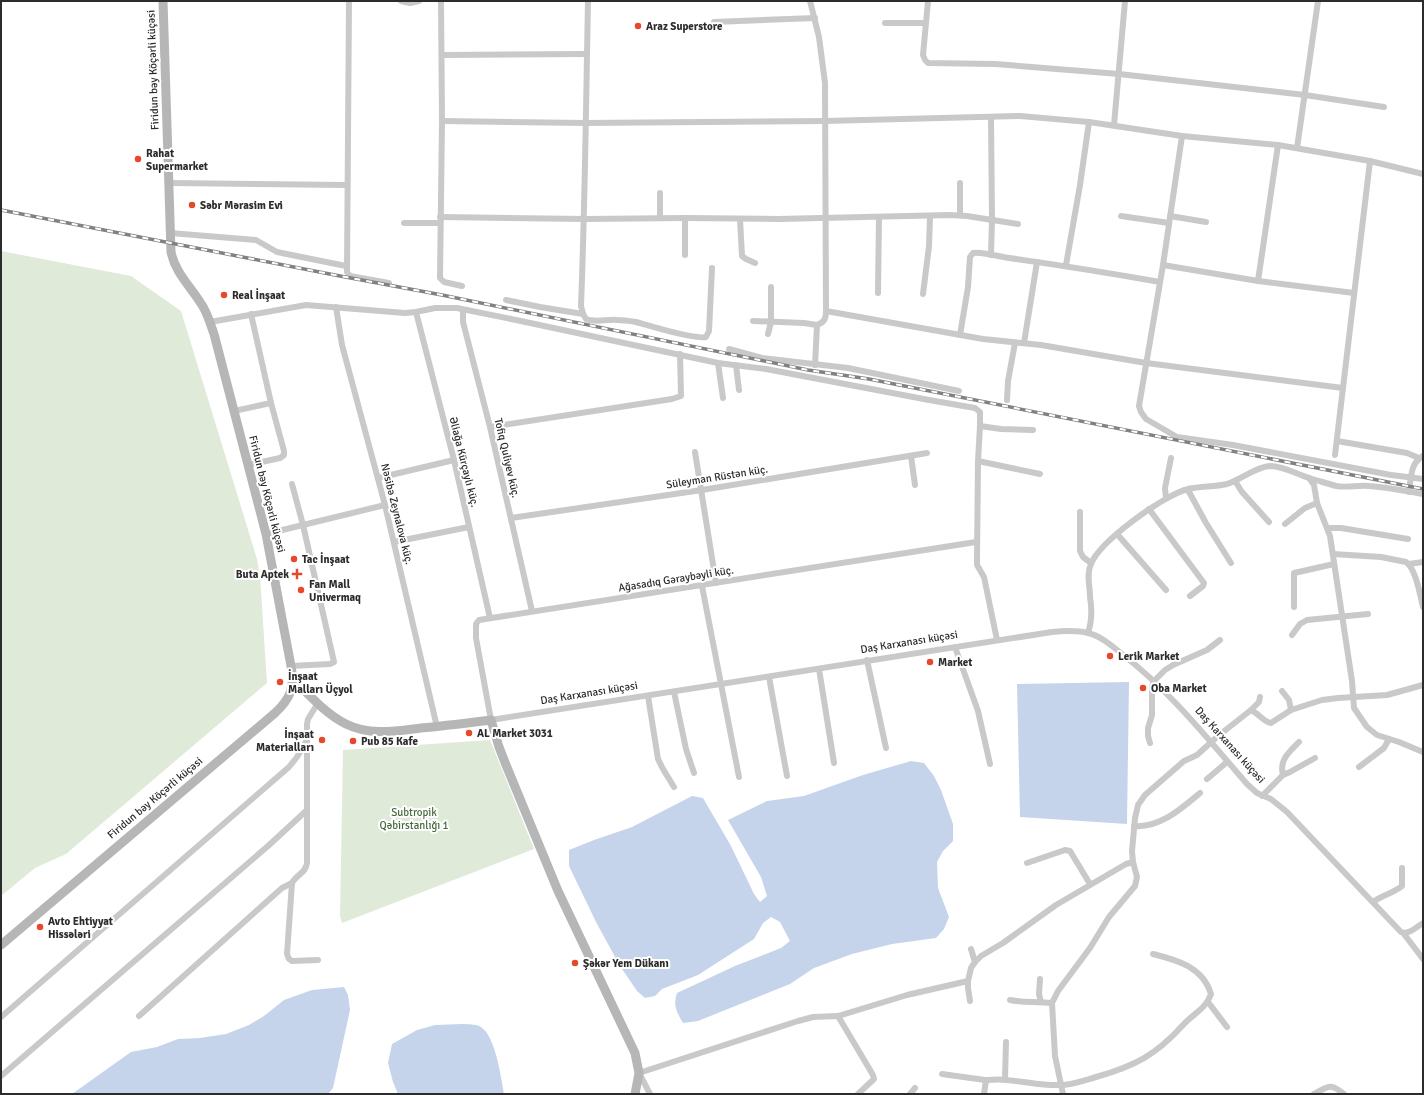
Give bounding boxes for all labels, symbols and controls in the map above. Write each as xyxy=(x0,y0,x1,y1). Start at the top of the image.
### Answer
street label: Firidun bəy Köçərli küçəsi xyxy=(144,10,162,130)
place label: Araz Superstore xyxy=(646,20,723,33)
marker: Araz Superstore xyxy=(633,21,643,31)
place label: Rahat Supermarket xyxy=(146,147,208,173)
marker: Rahat Supermarket xyxy=(133,154,143,164)
place label: Səbr Mərasim Evi xyxy=(200,199,283,212)
marker: Səbr Mərasim Evi xyxy=(187,200,197,210)
place label: Real İnşaat xyxy=(232,288,285,302)
marker: Real İnşaat xyxy=(219,290,229,300)
street label: Əliağa Kürçaylı küç. xyxy=(447,416,482,509)
street label: Tofiq Quliyev küç. xyxy=(492,417,522,499)
street label: Firidun bəy Köçərli küçəsi xyxy=(246,434,288,554)
street label: Nəsibə Zeynalova küç. xyxy=(378,462,416,566)
street label: Süleyman Rüstən küç. xyxy=(665,463,769,491)
place label: Tac İnşaat xyxy=(302,552,350,566)
marker: Tac İnşaat xyxy=(289,554,299,564)
street label: Ağasadıq Gəraybəyli küç. xyxy=(617,563,735,595)
place label: Buta Aptek xyxy=(236,568,289,581)
marker: Buta Aptek xyxy=(292,569,302,579)
place label: Fan Mall Univermaq xyxy=(309,578,361,604)
marker: Fan Mall Univermaq xyxy=(296,585,306,595)
street label: Daş Karxanası küçəsi xyxy=(859,628,959,656)
place label: Lerik Market xyxy=(1118,650,1179,663)
marker: Lerik Market xyxy=(1105,651,1115,661)
place label: Market xyxy=(938,656,972,669)
marker: Market xyxy=(925,657,935,667)
place label: İnşaat Malları Üçyol xyxy=(288,669,353,696)
marker: İnşaat Malları Üçyol xyxy=(275,677,285,687)
street label: Daş Karxanası küçəsi xyxy=(539,679,639,707)
place label: Oba Market xyxy=(1151,682,1207,695)
marker: Oba Market xyxy=(1138,683,1148,693)
street label: Daş Karxanası küçəsi xyxy=(1192,704,1268,786)
place label: İnşaat Materialları xyxy=(256,727,314,754)
place label: AL Market 3031 xyxy=(477,727,553,740)
marker: AL Market 3031 xyxy=(464,728,474,738)
marker: İnşaat Materialları xyxy=(317,735,327,745)
place label: Pub 85 Kafe xyxy=(361,735,418,748)
marker: Pub 85 Kafe xyxy=(348,736,358,746)
street label: Firidun bəy Köçərli küçəsi xyxy=(105,754,205,842)
park label: Subtropik Qəbirstanlığı 1 xyxy=(379,806,449,832)
place label: Avto Ehtiyyat Hissələri xyxy=(48,915,113,941)
marker: Avto Ehtiyyat Hissələri xyxy=(35,922,45,932)
place label: Şəkər Yem Dükanı xyxy=(583,957,669,970)
marker: Şəkər Yem Dükanı xyxy=(570,958,580,968)

